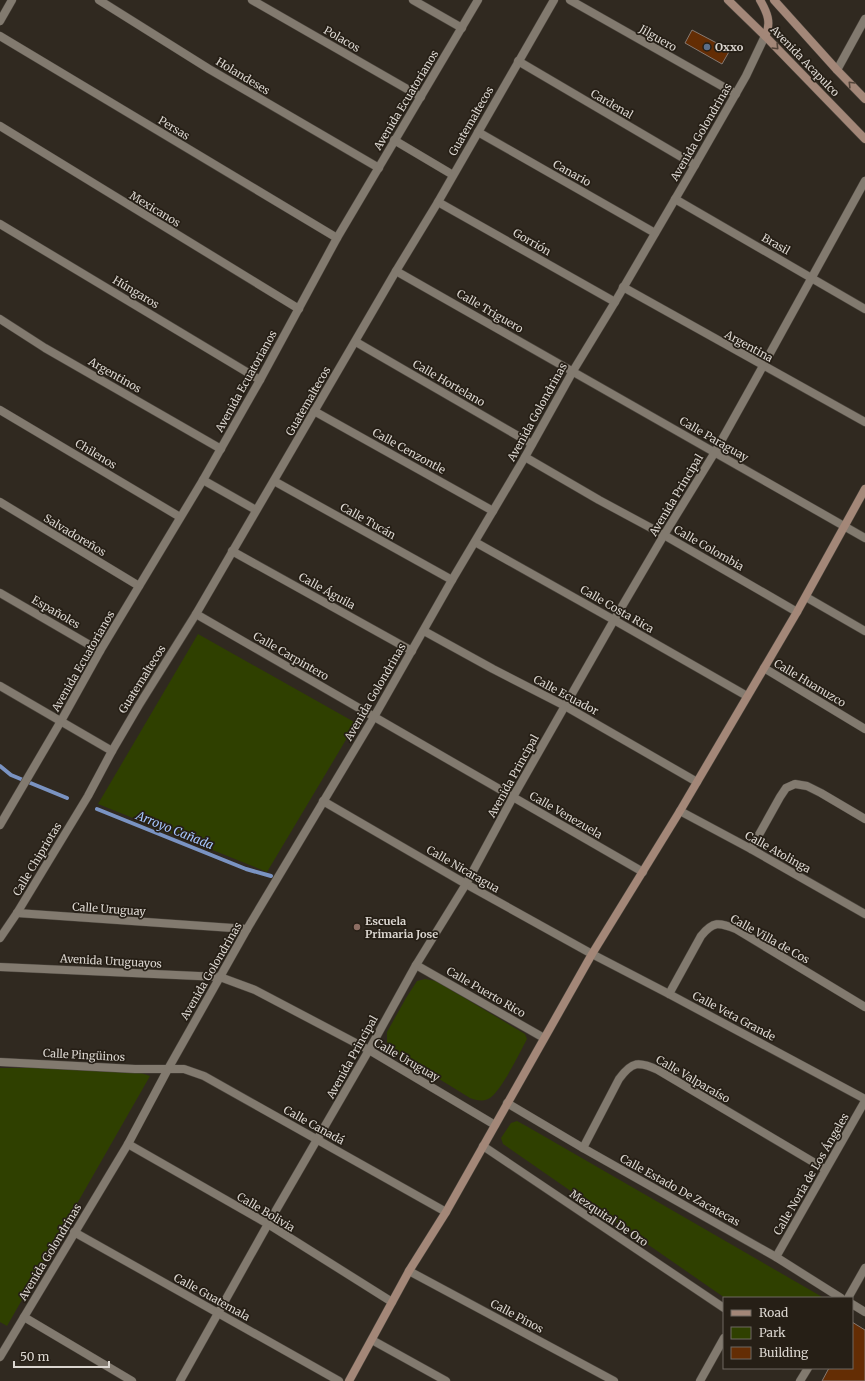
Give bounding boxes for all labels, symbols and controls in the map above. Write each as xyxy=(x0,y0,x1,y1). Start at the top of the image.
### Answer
street label: Jilguero xyxy=(636,21,680,55)
street label: Avenida Acapulco xyxy=(767,22,843,100)
street label: Polacos xyxy=(321,23,363,55)
place label: Oxxo xyxy=(715,40,744,54)
marker: Oxxo xyxy=(702,42,712,52)
one-way arrow xyxy=(771,42,779,50)
street label: Avenida Ecuatorianos xyxy=(370,47,441,153)
street label: Holandeses xyxy=(213,54,273,98)
street label: Avenida Golondrinas xyxy=(667,81,735,184)
one-way arrow xyxy=(848,81,856,89)
street label: Guatemaltecos xyxy=(445,84,497,158)
street label: Cardenal xyxy=(588,86,636,122)
street label: Persas xyxy=(156,113,192,143)
street label: Canario xyxy=(551,157,594,189)
street label: Mexicanos xyxy=(127,188,183,230)
street label: Gorrión xyxy=(510,225,554,259)
street label: Brasil xyxy=(759,230,793,258)
street label: Húngaros xyxy=(110,273,162,311)
street label: Calle Triguero xyxy=(454,286,526,336)
street label: Argentina xyxy=(722,327,776,365)
street label: Avenida Ecuatorianos xyxy=(212,328,280,435)
street label: Argentinos xyxy=(85,354,144,396)
street label: Calle Hortelano xyxy=(410,357,488,410)
street label: Avenida Golondrinas xyxy=(504,360,570,465)
street label: Guatemaltecos xyxy=(282,364,334,438)
street label: Calle Paraguay xyxy=(677,414,752,465)
street label: Calle Cenzontle xyxy=(370,425,448,477)
street label: Chilenos xyxy=(73,436,119,472)
street label: Avenida Principal xyxy=(646,451,706,539)
street label: Calle Tucán xyxy=(338,500,399,542)
street label: Salvadoreños xyxy=(41,511,109,559)
street label: Calle Colombia xyxy=(672,522,747,574)
street label: Calle Águila xyxy=(296,570,358,612)
street label: Calle Costa Rica xyxy=(578,582,656,636)
street label: Españoles xyxy=(29,593,83,631)
street label: Avenida Ecuatorianos xyxy=(48,608,118,715)
street label: Calle Carpintero xyxy=(251,629,332,684)
street label: Avenida Golondrinas xyxy=(341,641,409,744)
street label: Guatemaltecos xyxy=(115,642,169,716)
street label: Calle Huanuzco xyxy=(771,656,849,710)
street label: Calle Ecuador xyxy=(531,672,601,718)
street label: Avenida Principal xyxy=(484,731,542,821)
street label: Calle Venezuela xyxy=(527,788,605,842)
water label: Arroyo Cañada xyxy=(133,807,216,852)
street label: Calle Chipriotas xyxy=(9,820,65,898)
street label: Calle Atolinga xyxy=(743,828,813,876)
street label: Calle Nicaragua xyxy=(424,842,502,896)
street label: Calle Uruguay xyxy=(72,899,147,919)
street label: Calle Villa de Cos xyxy=(728,911,812,967)
place label: Escuela Primaria Jose xyxy=(365,914,438,941)
street label: Avenida Golondrinas xyxy=(177,920,245,1023)
marker: Escuela Primaria Jose xyxy=(352,922,362,932)
street label: Avenida Uruguayos xyxy=(59,951,162,971)
street label: Calle Puerto Rico xyxy=(444,964,529,1021)
street label: Calle Veta Grande xyxy=(690,988,778,1044)
street label: Avenida Principal xyxy=(323,1012,381,1102)
street label: Calle Uruguay xyxy=(372,1036,443,1085)
street label: Calle Pingüinos xyxy=(42,1046,126,1064)
street label: Calle Valparaíso xyxy=(653,1052,733,1106)
street label: Calle Canadá xyxy=(281,1103,347,1148)
street label: Calle Noria de Los Ángeles xyxy=(770,1111,852,1237)
street label: Calle Estado De Zacatecas xyxy=(617,1151,743,1229)
street label: Mezquital De Oro xyxy=(567,1187,651,1250)
street label: Calle Bolivia xyxy=(235,1189,298,1235)
street label: Avenida Golondrinas xyxy=(15,1201,84,1304)
street label: Calle Guatemala xyxy=(171,1270,253,1324)
street label: Calle Pinos xyxy=(488,1296,546,1336)
legend xyxy=(723,1297,853,1369)
text: Road xyxy=(759,1305,788,1320)
text: Park xyxy=(759,1325,786,1340)
scale bar xyxy=(14,1343,109,1369)
text: Building xyxy=(759,1345,809,1360)
text: 50 m xyxy=(20,1349,49,1364)

